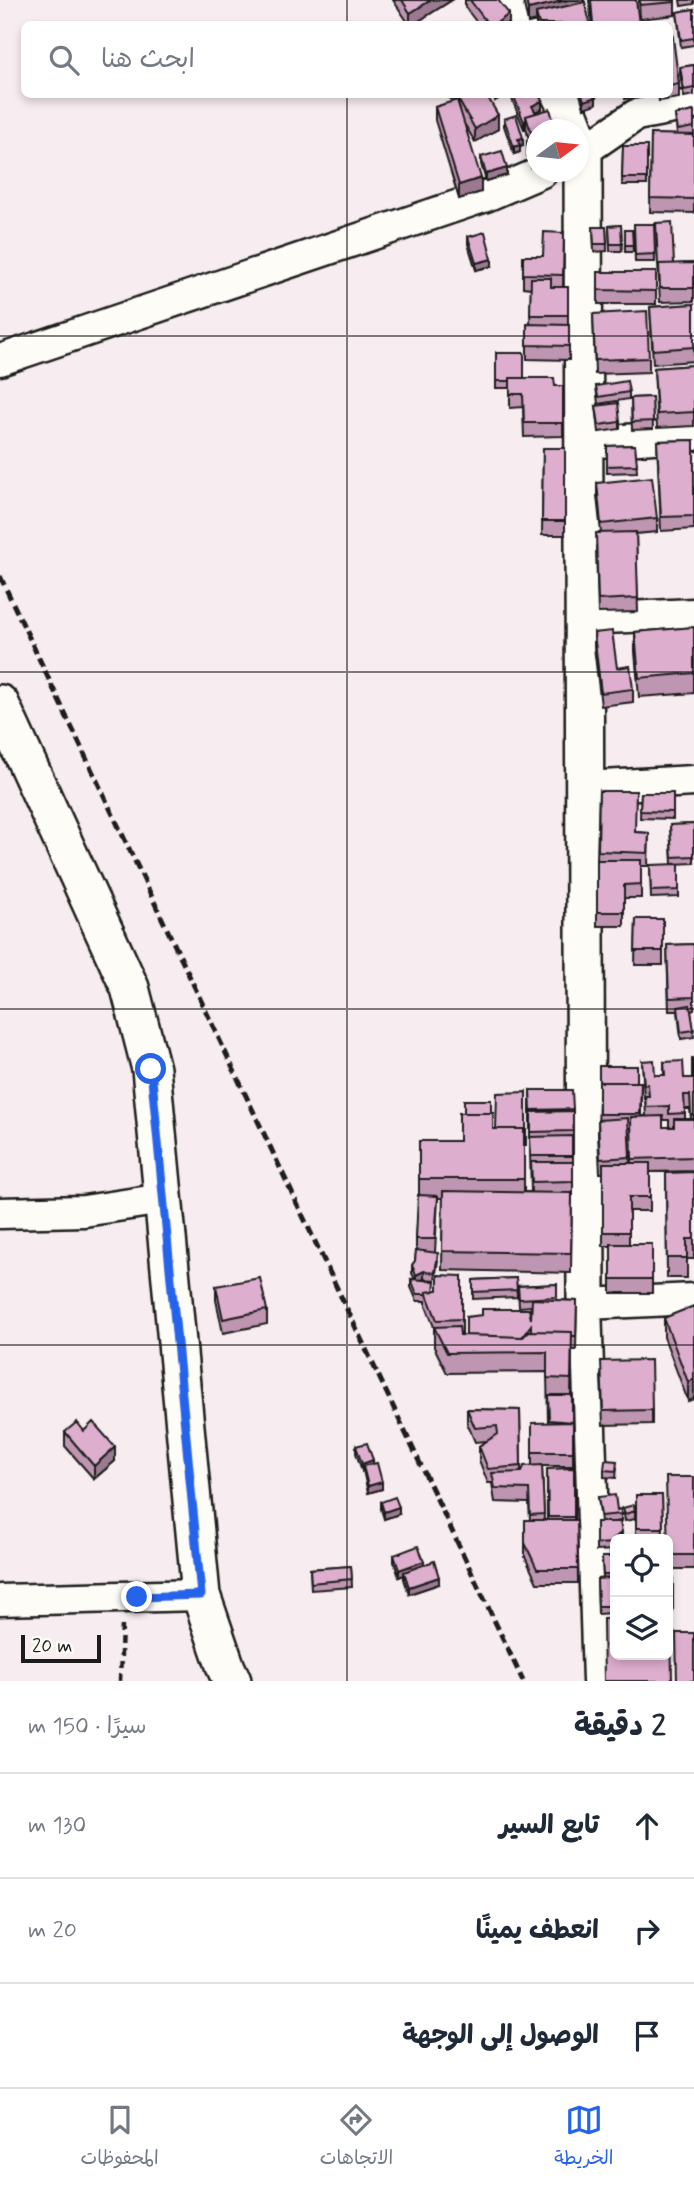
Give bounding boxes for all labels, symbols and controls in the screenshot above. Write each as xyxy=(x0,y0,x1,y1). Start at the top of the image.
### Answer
search box xyxy=(21,21,673,98)
icon: search xyxy=(45,41,83,79)
text: ابحث هنا xyxy=(101,43,195,77)
north arrow xyxy=(526,119,589,182)
route start xyxy=(135,1053,166,1084)
map controls xyxy=(610,1534,673,1660)
button: locate xyxy=(610,1534,673,1597)
route end xyxy=(121,1581,152,1612)
button: layers xyxy=(610,1597,673,1660)
scale bar xyxy=(21,1632,102,1664)
text: 20 m xyxy=(32,1634,72,1659)
text: 2 دقيقة xyxy=(574,1707,666,1746)
text: سيرًا · 150 m xyxy=(28,1712,147,1742)
icon: ahead xyxy=(628,1807,666,1845)
text: تابع السير xyxy=(499,1809,599,1843)
text: 130 m xyxy=(28,1811,86,1841)
icon: right xyxy=(628,1912,666,1950)
text: انعطف يمينًا xyxy=(476,1914,599,1948)
text: 20 m xyxy=(28,1916,77,1946)
icon: arrive xyxy=(628,2017,666,2055)
text: الوصول إلى الوجهة xyxy=(402,2019,599,2053)
tab: المحفوظات xyxy=(81,2101,159,2174)
tab: الاتجاهات xyxy=(320,2101,393,2174)
tab: الخريطة xyxy=(554,2101,613,2174)

